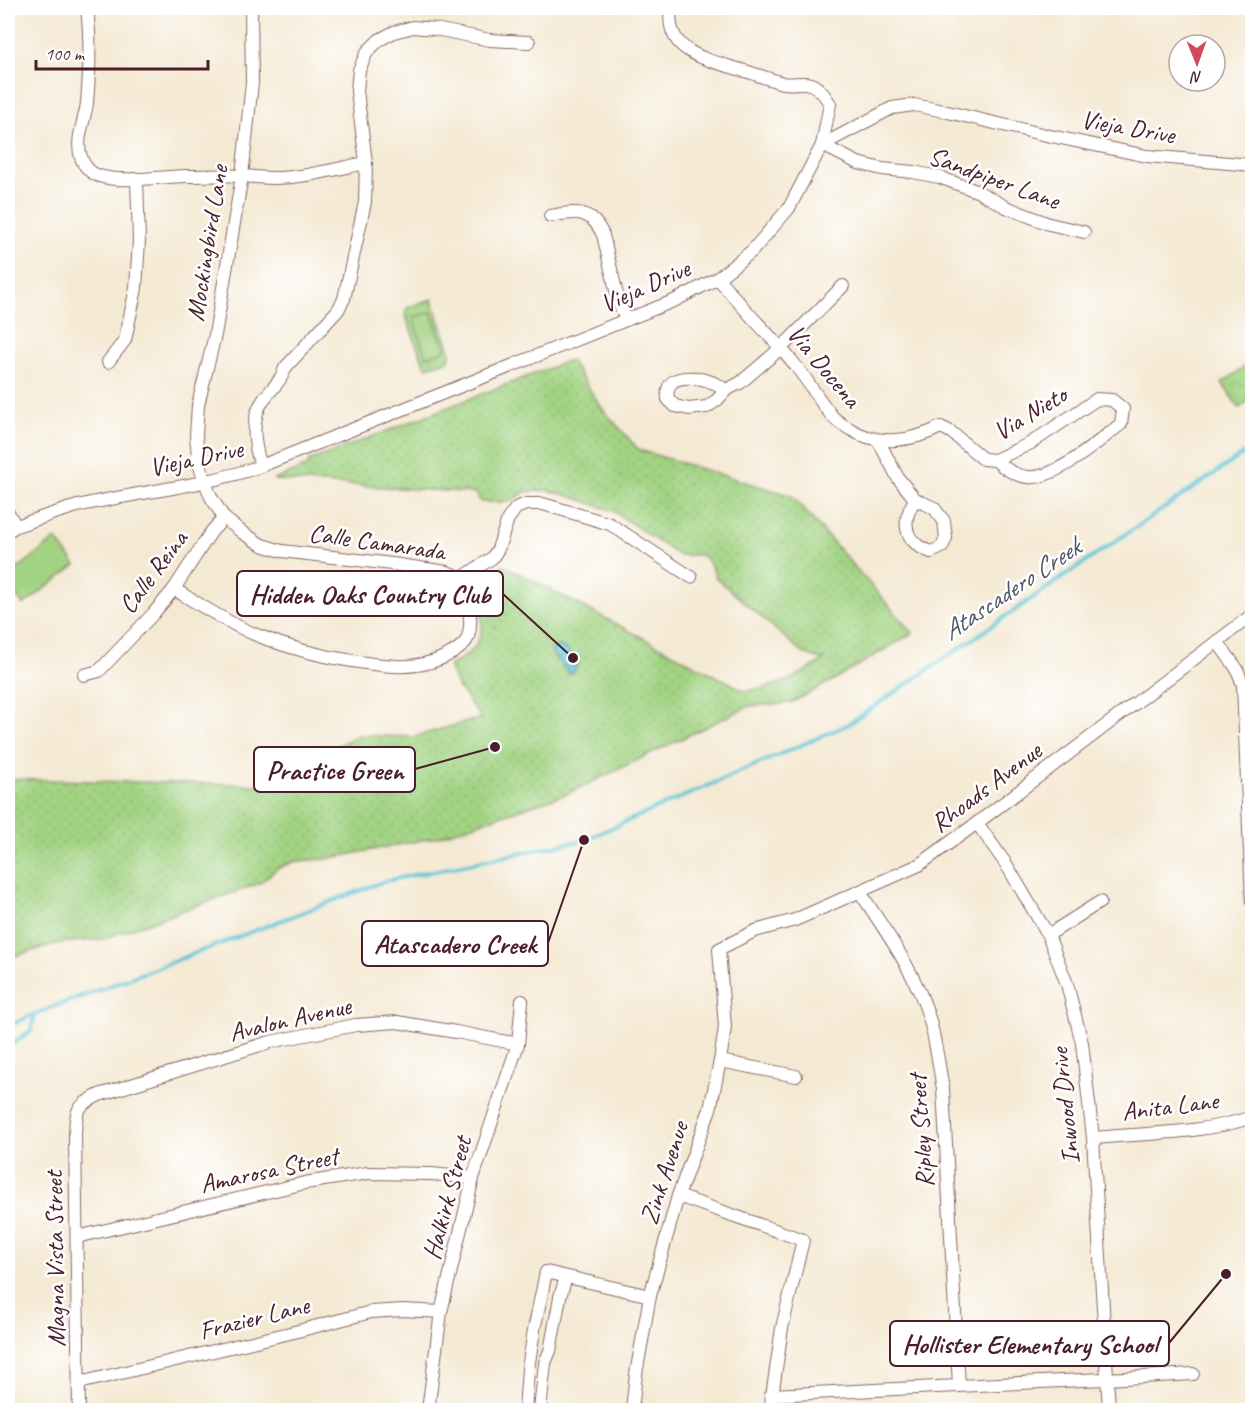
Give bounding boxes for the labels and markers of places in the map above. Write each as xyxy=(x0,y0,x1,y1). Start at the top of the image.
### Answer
callout: Hidden Oaks Country Club xyxy=(237,571,503,616)
callout: Practice Green xyxy=(254,747,415,792)
callout: Atascadero Creek xyxy=(362,921,548,966)
callout: Hollister Elementary School xyxy=(890,1321,1169,1366)

